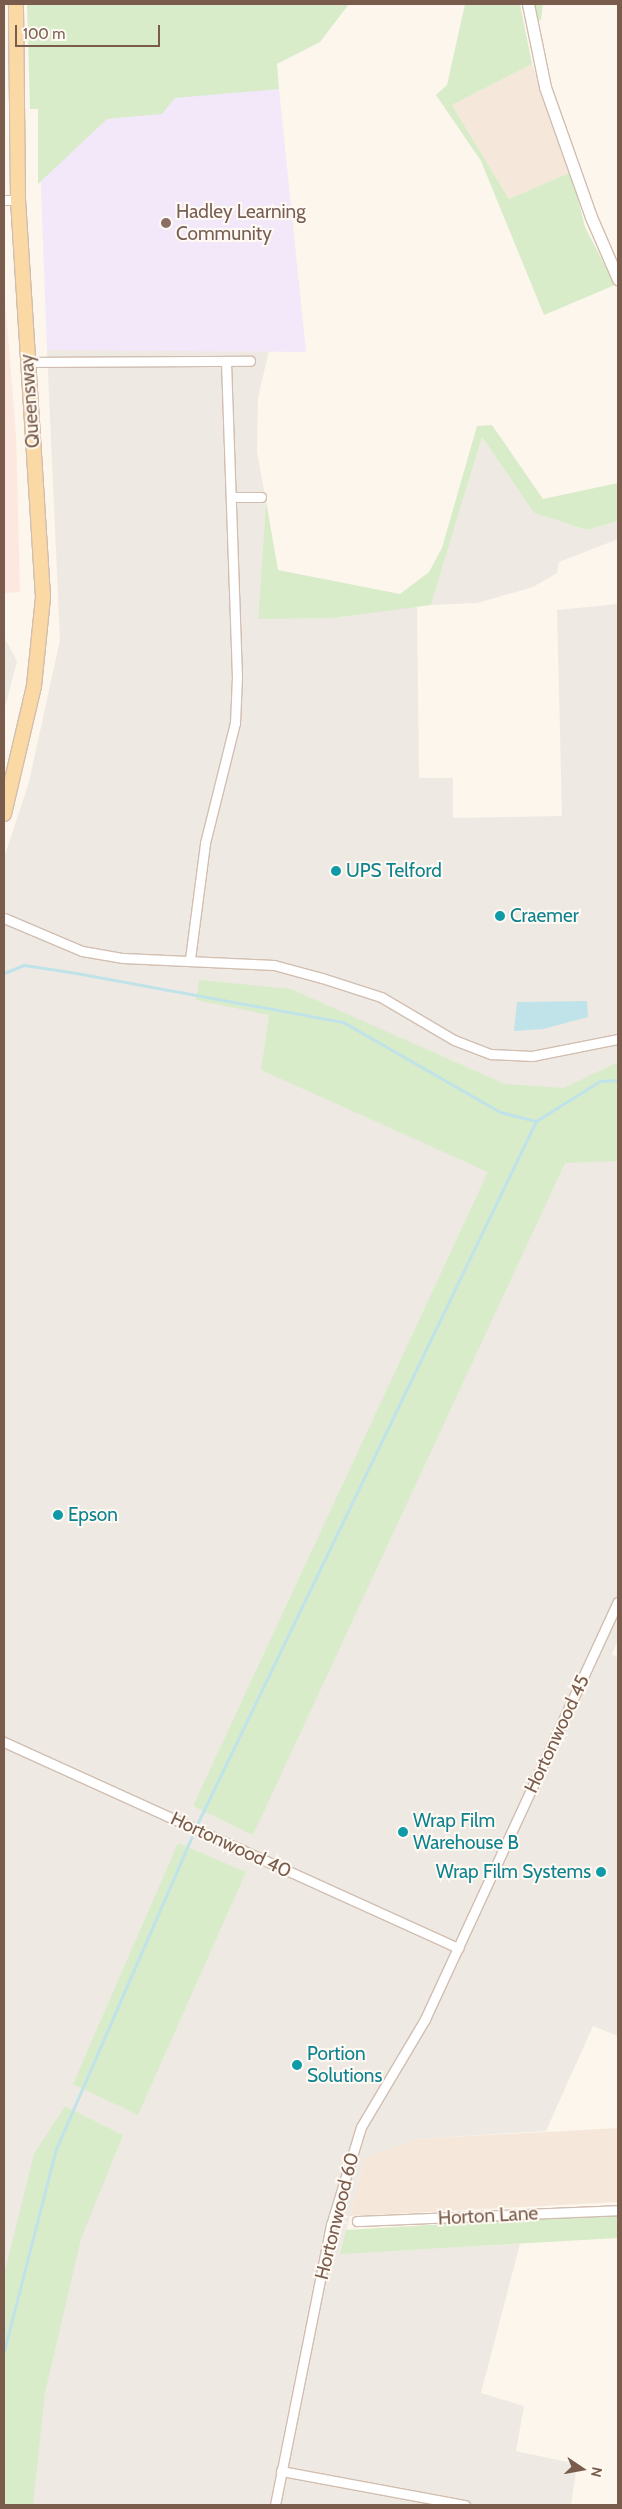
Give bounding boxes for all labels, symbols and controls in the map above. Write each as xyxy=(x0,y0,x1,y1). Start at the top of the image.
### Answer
scale bar xyxy=(18,15,162,47)
text: 100 m xyxy=(23,25,65,43)
place label: Hadley Learning Community xyxy=(176,201,306,245)
marker: Hadley Learning Community xyxy=(160,217,172,229)
street label: Queensway xyxy=(15,353,45,449)
place label: UPS Telford xyxy=(346,860,442,882)
marker: UPS Telford xyxy=(330,865,342,877)
place label: Craemer xyxy=(510,905,579,927)
marker: Craemer xyxy=(494,910,506,922)
place label: Epson xyxy=(68,1504,118,1526)
marker: Epson xyxy=(52,1509,64,1521)
street label: Hortonwood 45 xyxy=(520,1671,594,1797)
street label: Hortonwood 40 xyxy=(167,1807,295,1883)
place label: Wrap Film Warehouse B xyxy=(413,1810,519,1854)
marker: Wrap Film Warehouse B xyxy=(397,1826,409,1838)
place label: Wrap Film Systems xyxy=(436,1861,591,1883)
marker: Wrap Film Systems xyxy=(595,1866,607,1878)
place label: Portion Solutions xyxy=(307,2043,382,2087)
marker: Portion Solutions xyxy=(291,2059,303,2071)
street label: Hortonwood 60 xyxy=(310,2150,364,2282)
street label: Horton Lane xyxy=(437,2202,539,2230)
north arrow xyxy=(557,2444,607,2494)
text: N xyxy=(587,2465,607,2479)

